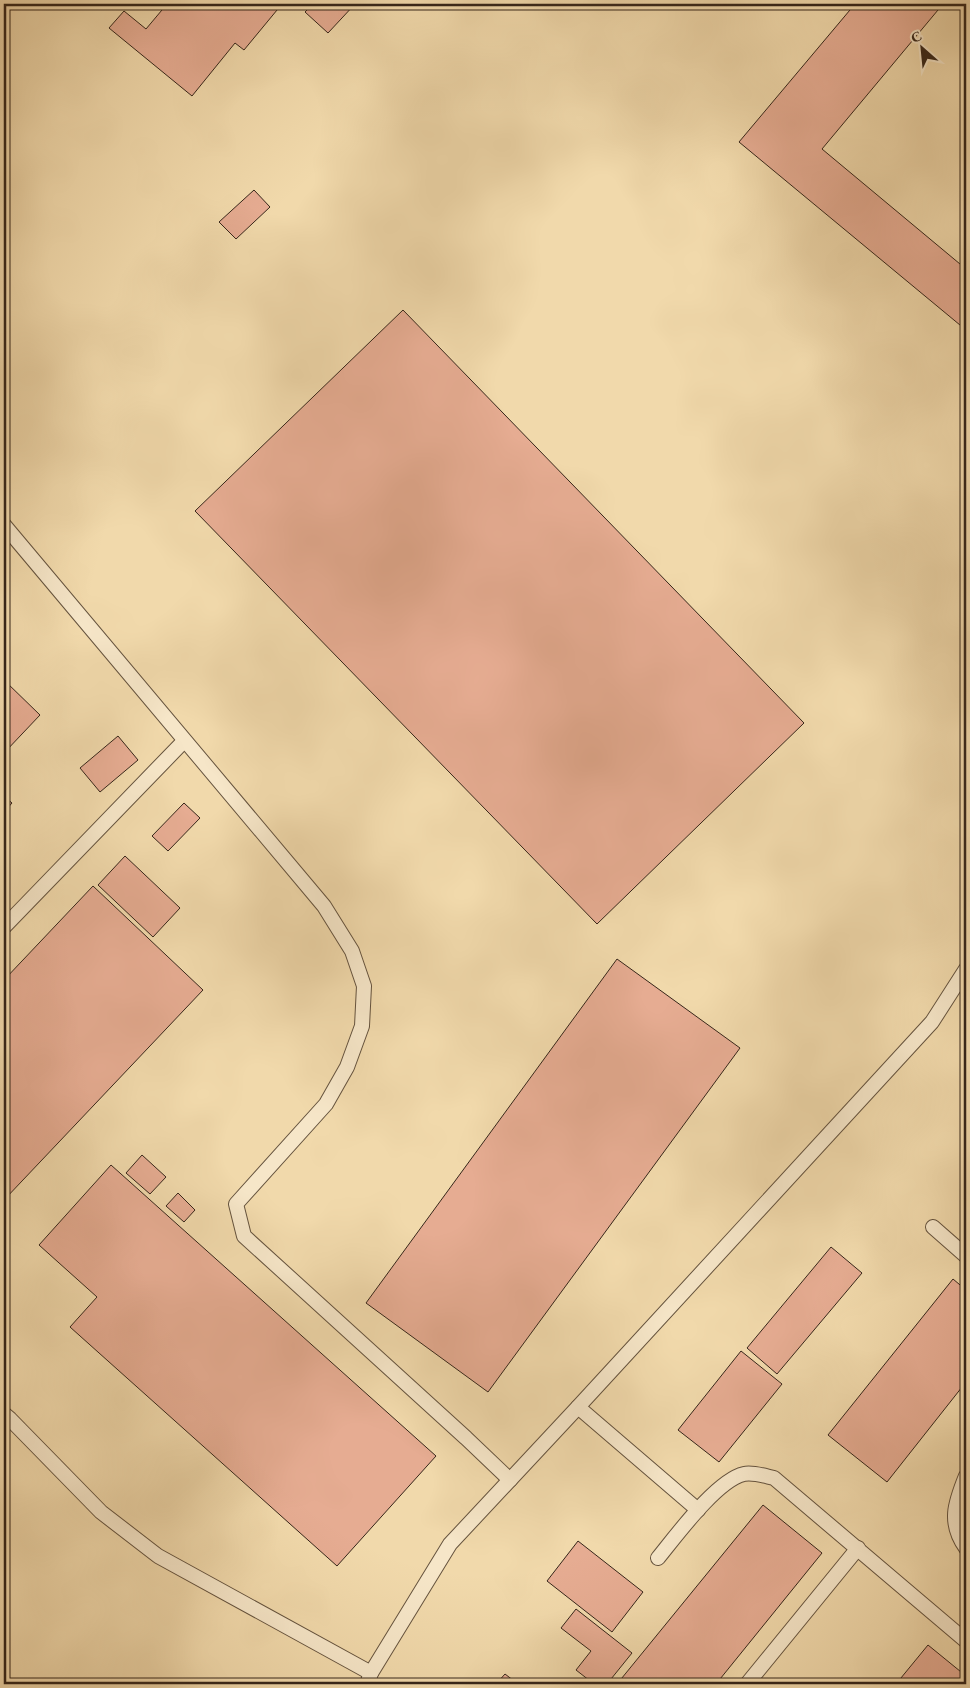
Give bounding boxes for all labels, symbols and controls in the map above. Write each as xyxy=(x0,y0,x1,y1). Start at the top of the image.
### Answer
north arrow xyxy=(898,22,948,72)
text: С xyxy=(908,26,925,47)

